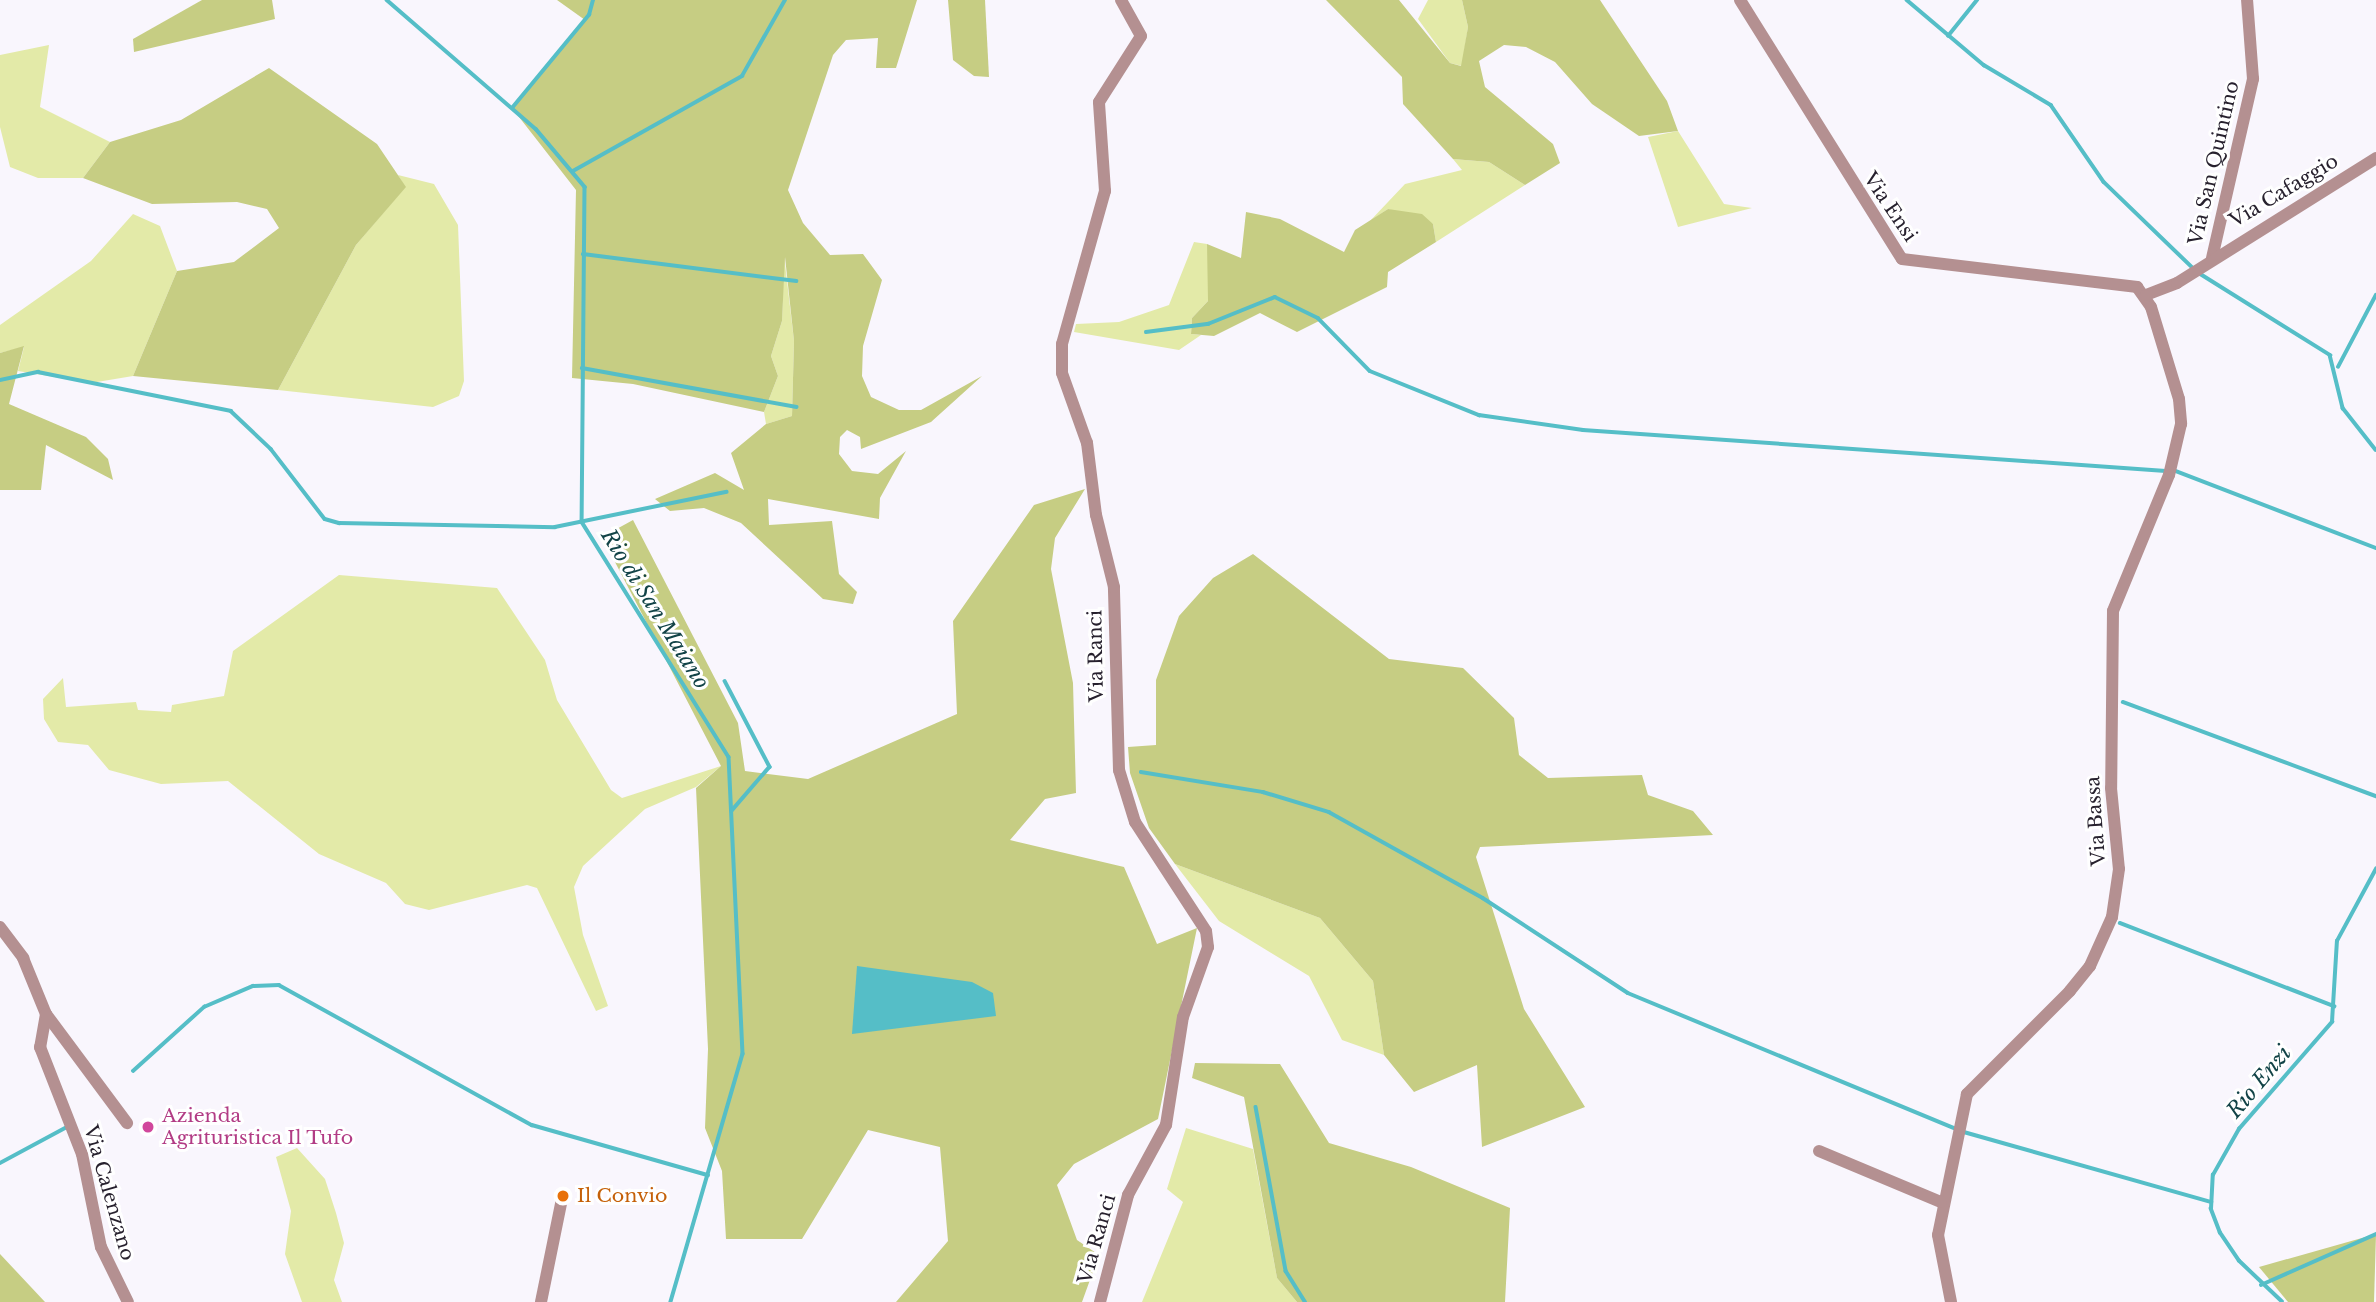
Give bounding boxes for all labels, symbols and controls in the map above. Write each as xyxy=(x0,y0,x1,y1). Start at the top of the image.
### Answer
street label: Via San Quintino xyxy=(2184,79,2244,247)
street label: Via Cafaggio xyxy=(2225,150,2343,232)
street label: Via Ensi xyxy=(1858,168,1922,246)
water label: Rio di San Maiano xyxy=(595,524,715,694)
street label: Via Ranci xyxy=(1084,610,1108,702)
street label: Via Bassa xyxy=(2081,775,2111,867)
water label: Rio Enzi xyxy=(2222,1041,2296,1123)
place label: Azienda Agrituristica Il Tufo xyxy=(162,1105,354,1149)
marker: Azienda Agrituristica Il Tufo xyxy=(140,1119,156,1135)
street label: Via Calenzano xyxy=(79,1123,139,1263)
place label: Il Convio xyxy=(577,1185,667,1207)
marker: Il Convio xyxy=(555,1188,571,1204)
street label: Via Ranci xyxy=(1073,1191,1121,1287)

